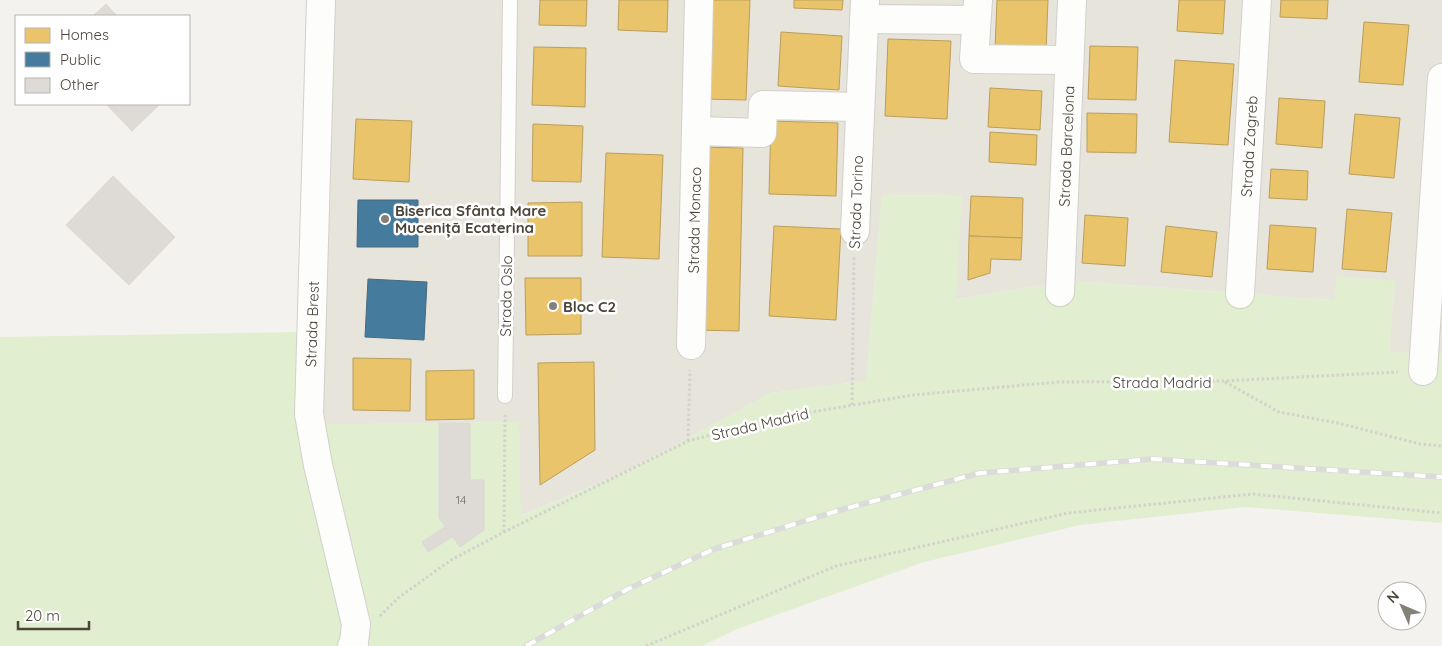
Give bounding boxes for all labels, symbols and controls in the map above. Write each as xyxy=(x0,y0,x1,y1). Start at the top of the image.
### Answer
legend xyxy=(15,15,190,105)
text: Homes xyxy=(60,25,109,44)
text: Public xyxy=(60,50,101,69)
text: Other xyxy=(60,75,100,94)
street label: Strada Barcelona xyxy=(1054,85,1078,207)
street label: Strada Zagreb xyxy=(1236,95,1261,198)
street label: Strada Torino xyxy=(845,155,867,249)
street label: Strada Monaco xyxy=(683,167,705,274)
place label: Biserica Sfânta Mare Muceniță Ecaterina xyxy=(395,201,546,238)
marker: Biserica Sfânta Mare Muceniță Ecaterina xyxy=(379,213,391,225)
street label: Strada Oslo xyxy=(496,255,516,337)
street label: Strada Brest xyxy=(301,281,323,367)
place label: Bloc C2 xyxy=(563,297,616,316)
marker: Bloc C2 xyxy=(547,300,559,312)
street label: Strada Madrid xyxy=(1112,373,1212,392)
street label: Strada Madrid xyxy=(710,404,810,444)
house number: 14 xyxy=(456,492,466,507)
north arrow xyxy=(1377,581,1427,631)
text: N xyxy=(1383,587,1403,607)
scale bar xyxy=(18,598,89,630)
text: 20 m xyxy=(25,606,60,625)

